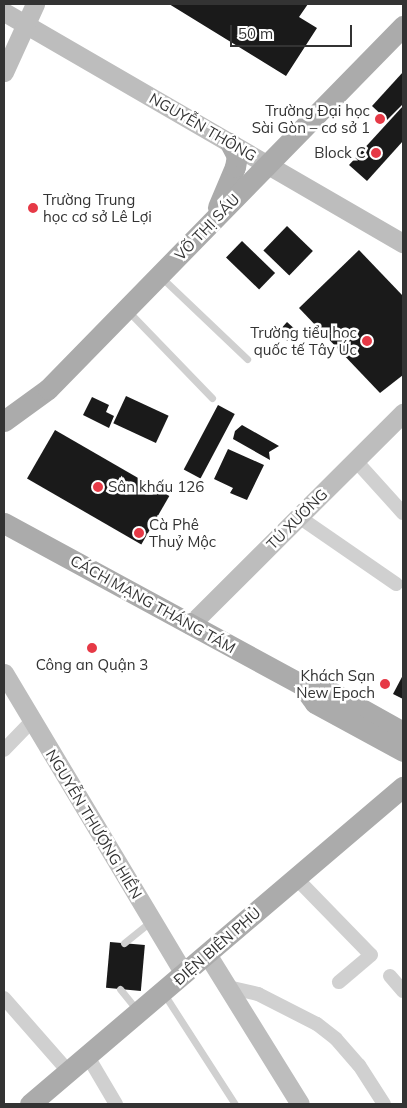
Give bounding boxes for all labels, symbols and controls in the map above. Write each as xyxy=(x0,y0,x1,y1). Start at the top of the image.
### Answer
scale bar xyxy=(232,15,354,47)
text: 50 m xyxy=(238,24,273,43)
street label: NGUYỄN THÔNG xyxy=(146,89,260,165)
place label: Trường Đại học Sài Gòn – cơ sở 1 xyxy=(252,101,370,136)
marker: Trường Đại học Sài Gòn – cơ sở 1 xyxy=(374,113,386,125)
place label: Block C xyxy=(314,144,366,162)
marker: Block C xyxy=(370,147,382,159)
place label: Trường Trung học cơ sở Lê Lợi xyxy=(43,190,152,225)
street label: VÕ THỊ SÁU xyxy=(171,190,243,264)
marker: Trường Trung học cơ sở Lê Lợi xyxy=(27,202,39,214)
place label: Trường tiểu học quốc tế Tây Úc xyxy=(250,323,357,358)
marker: Trường tiểu học quốc tế Tây Úc xyxy=(361,335,373,347)
place label: Sân khấu 126 xyxy=(108,478,204,496)
marker: Sân khấu 126 xyxy=(92,481,104,493)
street label: TÚ XƯƠNG xyxy=(263,485,331,553)
place label: Cà Phê Thuỷ Mộc xyxy=(149,515,216,550)
marker: Cà Phê Thuỷ Mộc xyxy=(133,527,145,539)
street label: CÁCH MẠNG THÁNG TÁM xyxy=(67,551,239,657)
marker: Công an Quận 3 xyxy=(86,642,98,654)
place label: Công an Quận 3 xyxy=(36,656,148,674)
place label: Khách Sạn New Epoch xyxy=(296,666,375,701)
marker: Khách Sạn New Epoch xyxy=(379,678,391,690)
street label: NGUYỄN THƯỢNG HIỀN xyxy=(42,746,146,902)
street label: ĐIỆN BIÊN PHỦ xyxy=(170,903,264,989)

